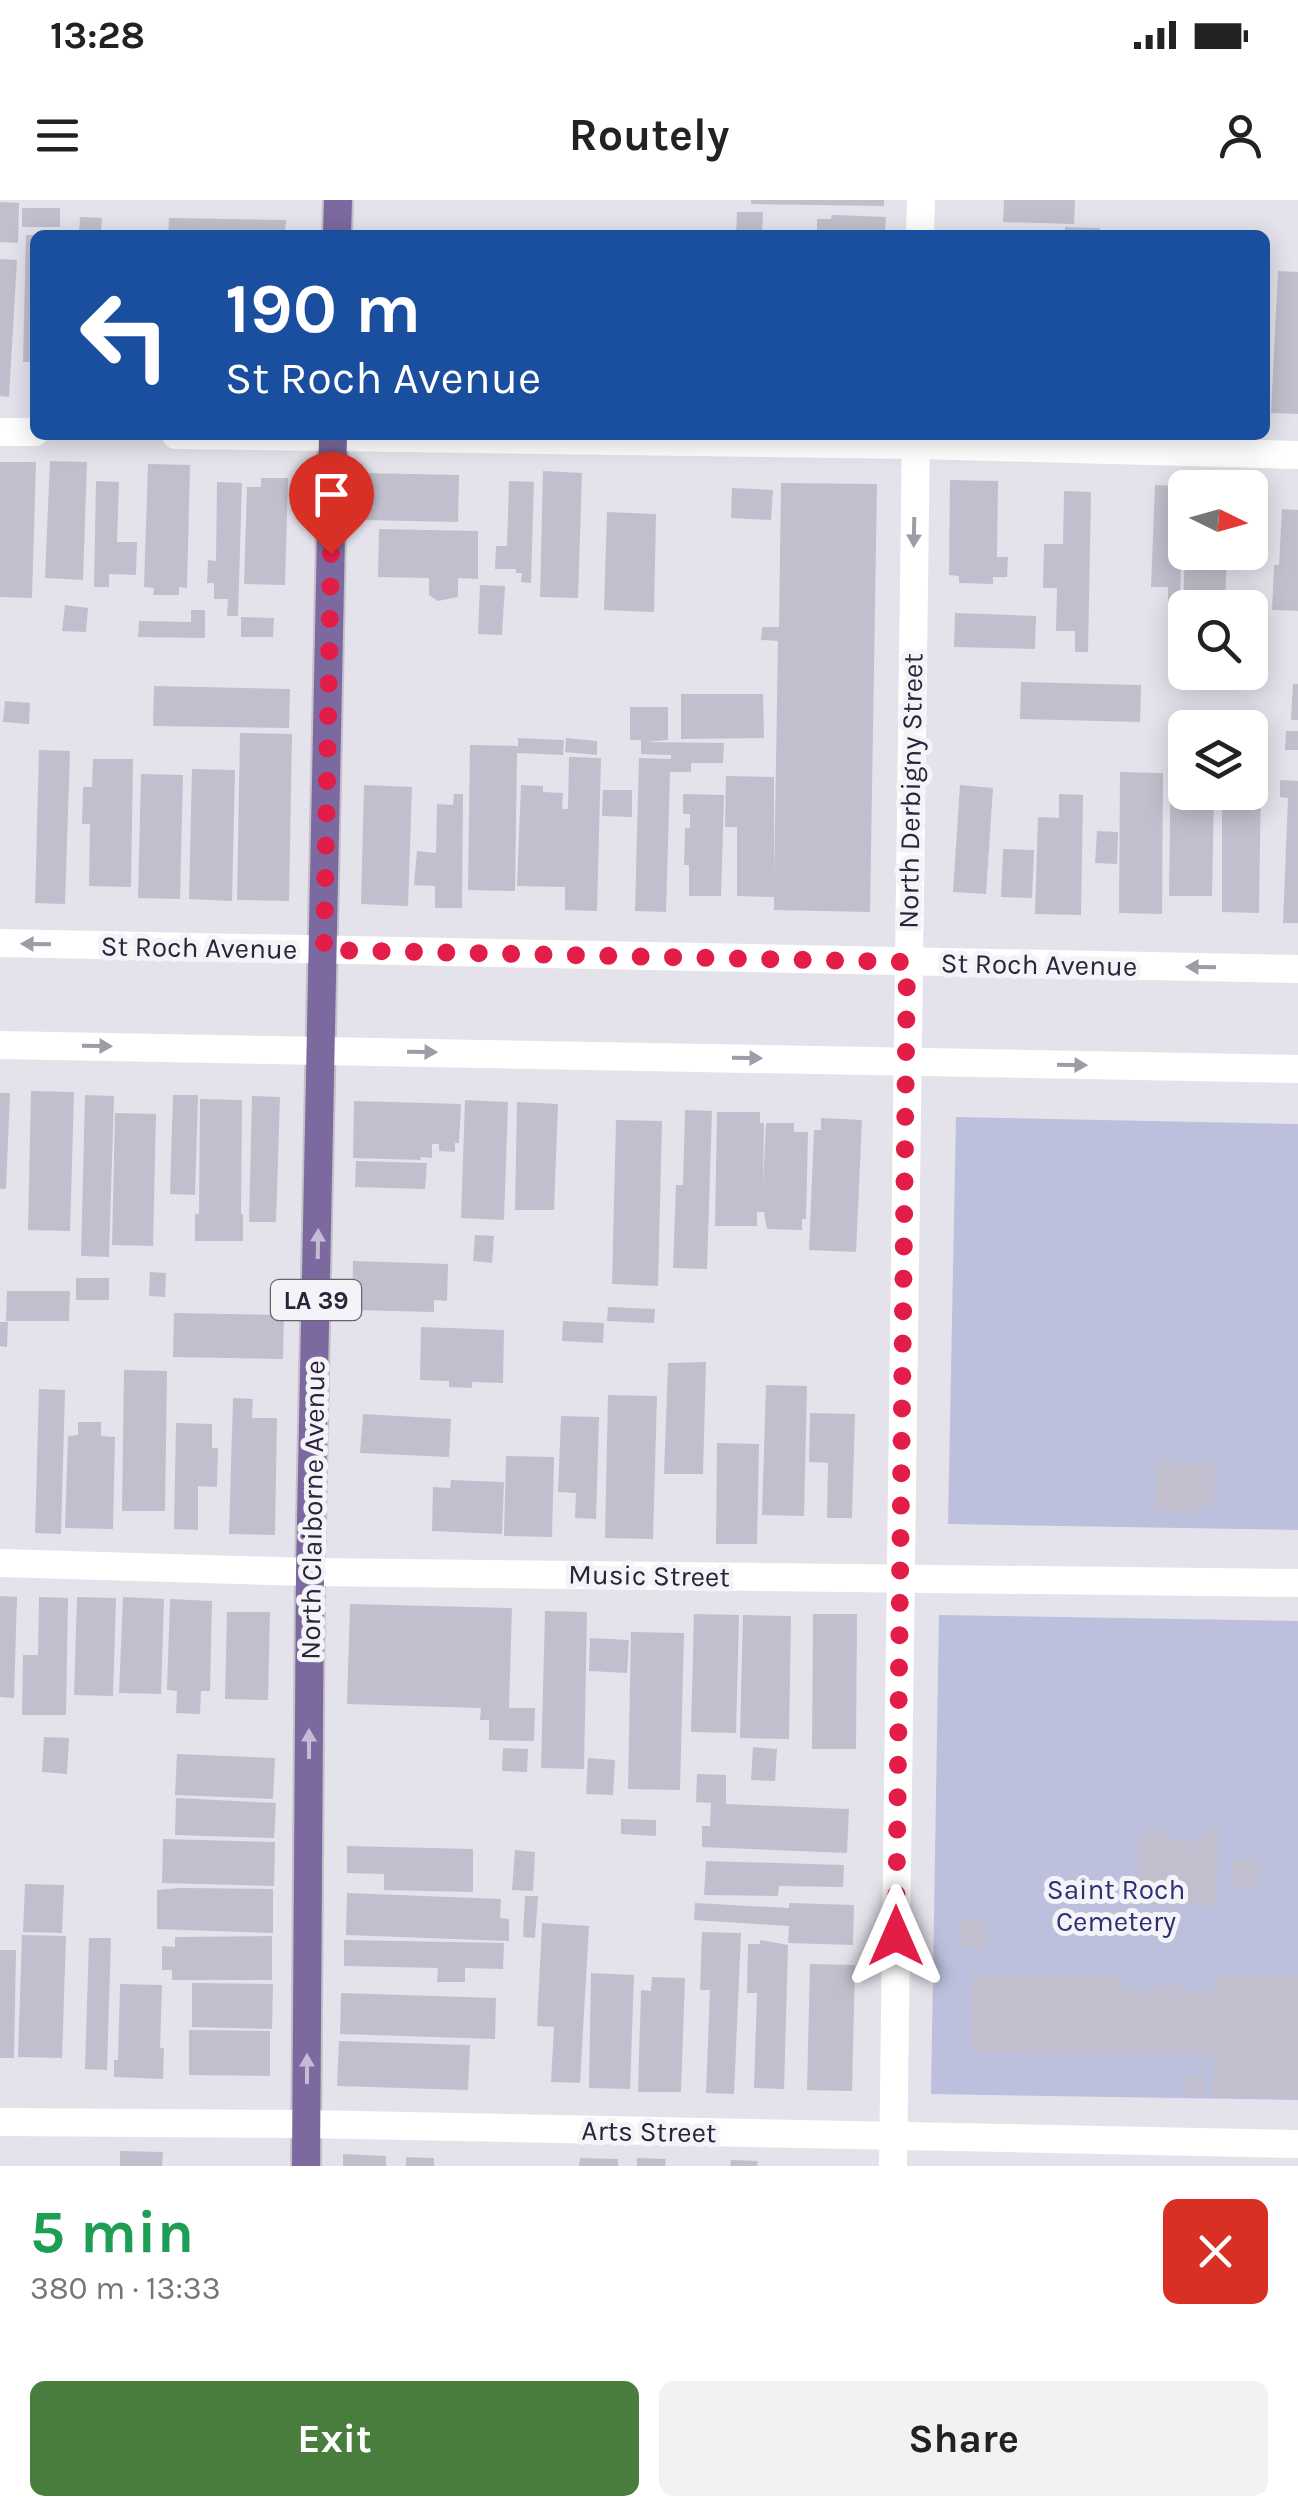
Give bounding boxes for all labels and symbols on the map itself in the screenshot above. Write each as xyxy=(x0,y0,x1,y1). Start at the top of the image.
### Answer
pin xyxy=(289,452,374,555)
north arrow xyxy=(1168,470,1268,570)
one-way arrow xyxy=(906,517,922,549)
street label: North Derbigny Street xyxy=(892,653,929,929)
street label: St Roch Avenue xyxy=(100,929,298,966)
one-way arrow xyxy=(19,936,51,952)
street label: St Roch Avenue xyxy=(940,946,1138,983)
one-way arrow xyxy=(1184,959,1216,975)
one-way arrow xyxy=(82,1039,114,1055)
one-way arrow xyxy=(407,1044,439,1060)
one-way arrow xyxy=(732,1051,764,1067)
one-way arrow xyxy=(1057,1057,1089,1073)
one-way arrow xyxy=(310,1227,326,1259)
road number: LA 39 xyxy=(271,1280,361,1320)
street label: North Claiborne Avenue xyxy=(293,1360,332,1660)
street label: Music Street xyxy=(568,1558,730,1593)
one-way arrow xyxy=(301,1727,317,1759)
park label: Saint Roch Cemetery xyxy=(1047,1873,1185,1938)
position arrow xyxy=(844,1884,948,1988)
one-way arrow xyxy=(299,2052,315,2084)
street label: Arts Street xyxy=(581,2114,717,2149)

